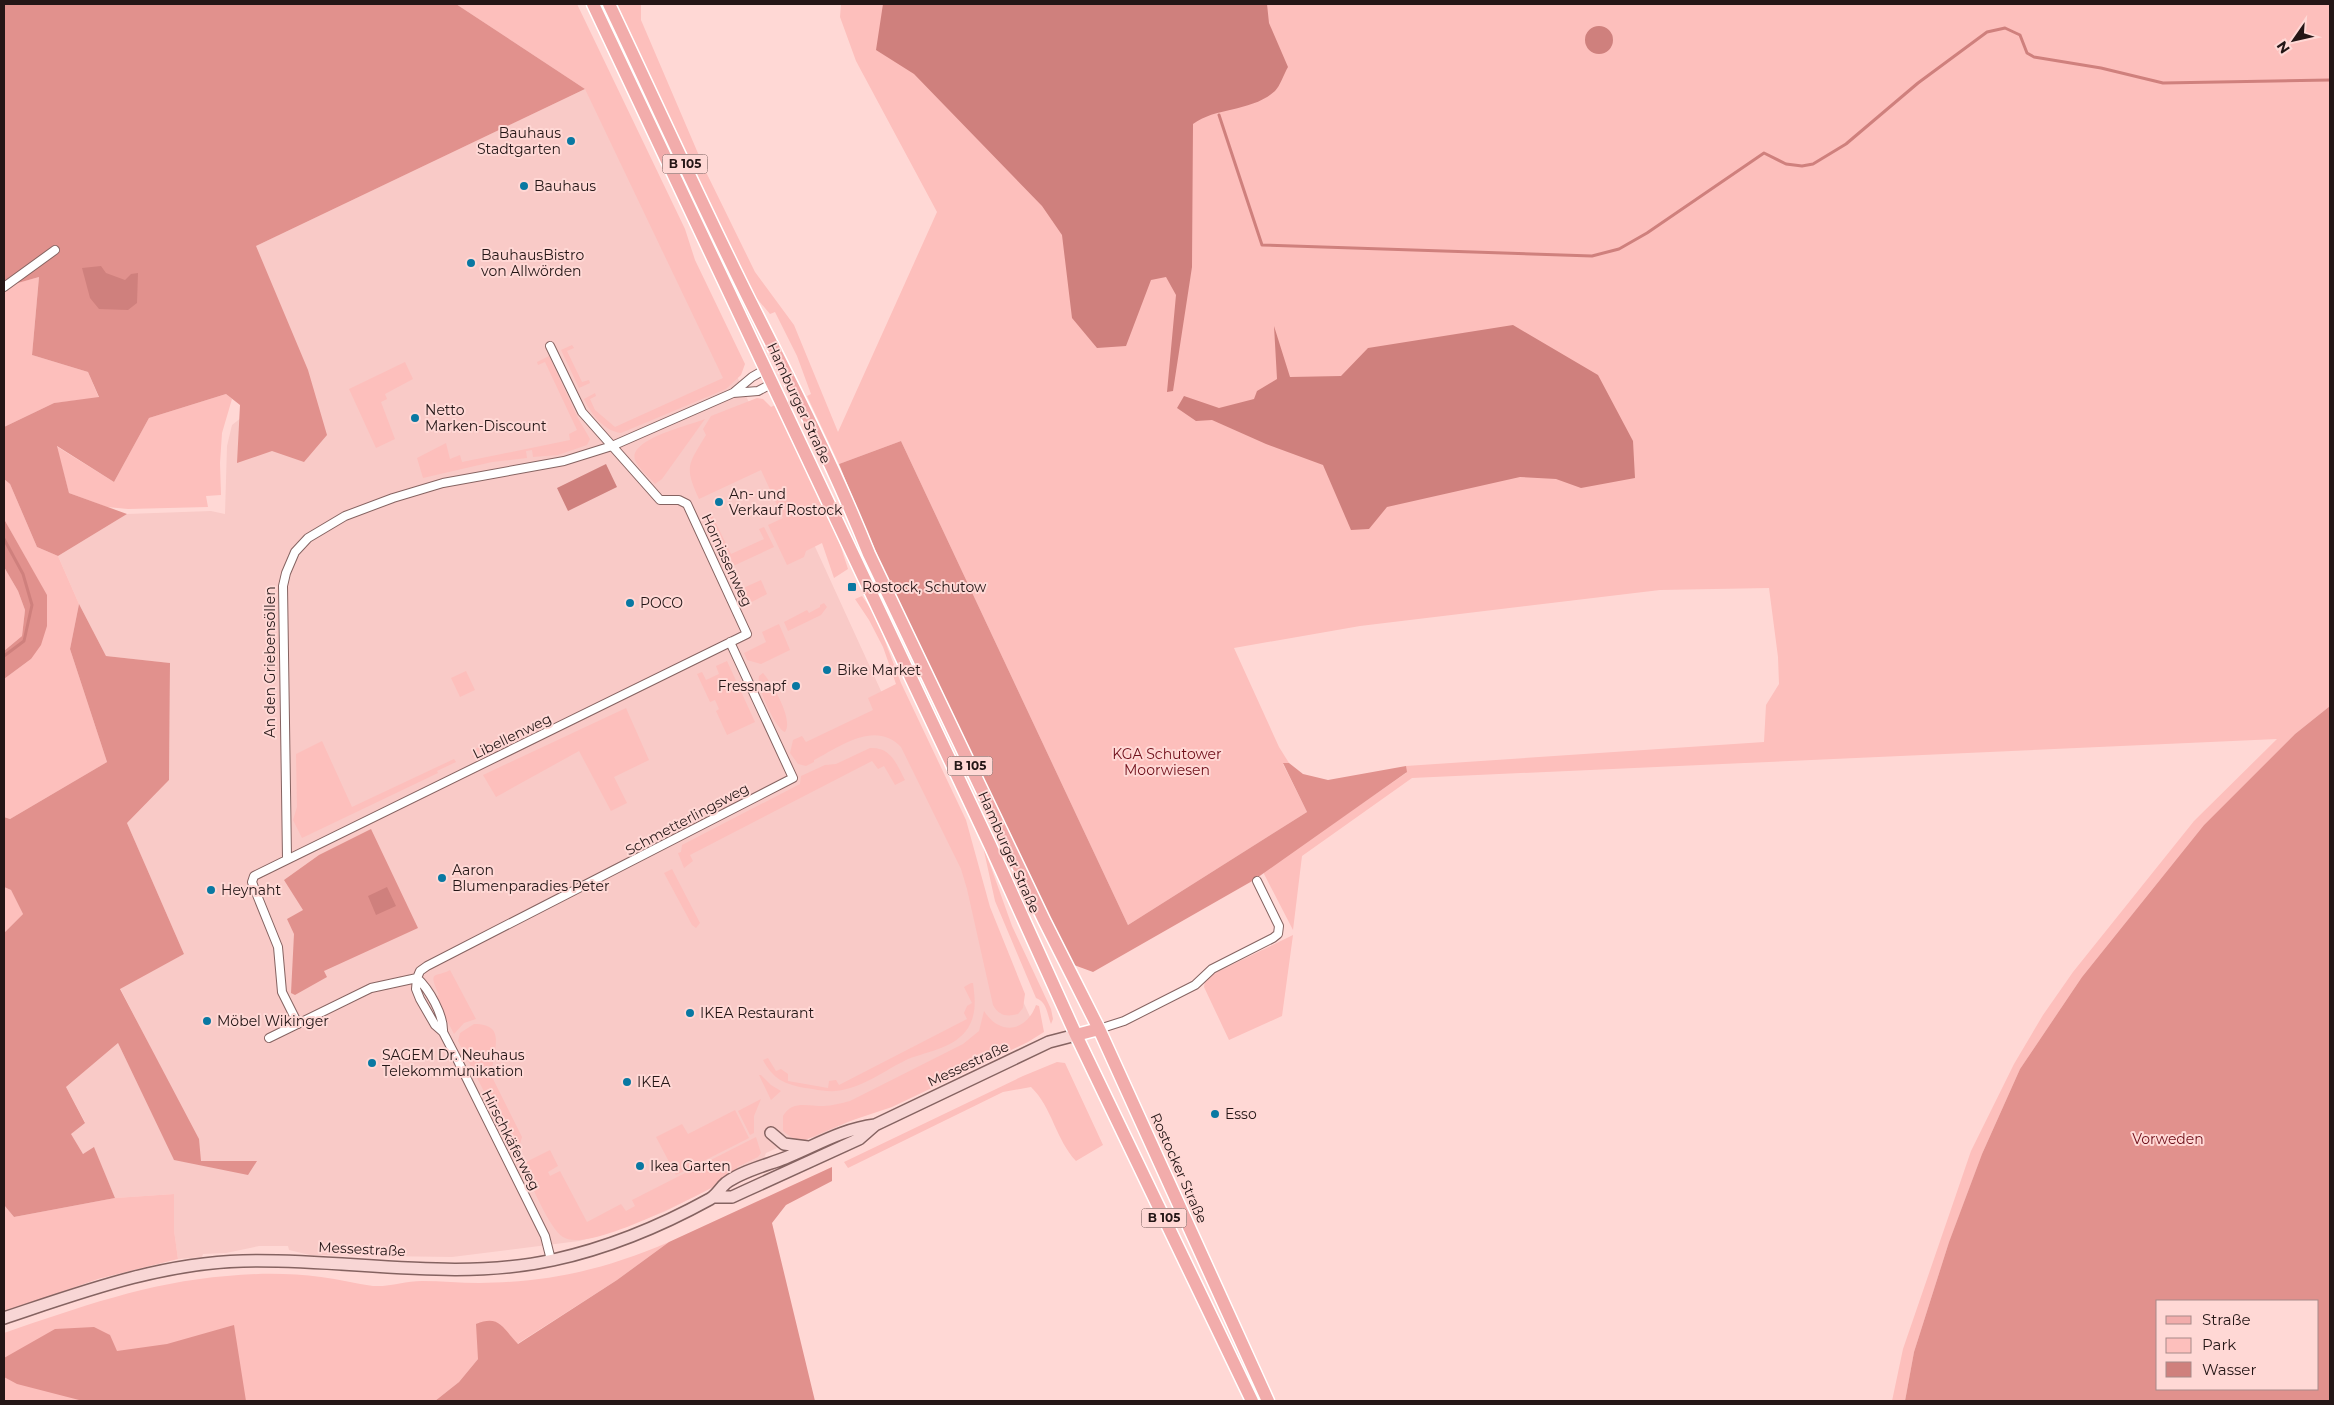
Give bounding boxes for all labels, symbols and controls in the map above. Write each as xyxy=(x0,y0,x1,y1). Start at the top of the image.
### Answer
north arrow xyxy=(2269,15,2319,65)
text: N xyxy=(2273,38,2294,57)
place label: Bauhaus Stadtgarten xyxy=(477,124,561,158)
marker: Bauhaus Stadtgarten xyxy=(565,135,577,147)
road number: B 105 xyxy=(662,154,708,173)
place label: Bauhaus xyxy=(534,177,596,195)
marker: Bauhaus xyxy=(518,180,530,192)
place label: BauhausBistro von Allwörden xyxy=(481,246,584,280)
marker: BauhausBistro von Allwörden xyxy=(465,257,477,269)
street label: Hamburger Straße xyxy=(763,340,835,466)
place label: Netto Marken-Discount xyxy=(425,401,547,435)
marker: Netto Marken-Discount xyxy=(409,412,421,424)
place label: An- und Verkauf Rostock xyxy=(729,485,843,519)
marker: An- und Verkauf Rostock xyxy=(713,496,725,508)
street label: Hornissenweg xyxy=(698,511,756,609)
place label: Rostock, Schutow xyxy=(862,578,987,596)
marker: Rostock, Schutow xyxy=(846,581,858,593)
street label: An den Griebensöllen xyxy=(261,586,279,738)
place label: POCO xyxy=(640,594,683,612)
marker: POCO xyxy=(624,597,636,609)
place label: Bike Market xyxy=(837,661,921,679)
marker: Bike Market xyxy=(821,664,833,676)
place label: Fressnapf xyxy=(718,677,787,695)
marker: Fressnapf xyxy=(790,680,802,692)
street label: Libellenweg xyxy=(470,709,554,763)
park label: KGA Schutower Moorwiesen xyxy=(1112,745,1222,779)
road number: B 105 xyxy=(948,756,992,776)
street label: Schmetterlingsweg xyxy=(622,779,752,859)
street label: Hamburger Straße xyxy=(974,788,1044,916)
place label: Aaron Blumenparadies Peter xyxy=(452,861,610,895)
marker: Aaron Blumenparadies Peter xyxy=(436,872,448,884)
place label: Heynaht xyxy=(221,881,282,899)
marker: Heynaht xyxy=(205,884,217,896)
place label: IKEA Restaurant xyxy=(700,1004,815,1022)
marker: IKEA Restaurant xyxy=(684,1007,696,1019)
place label: Möbel Wikinger xyxy=(217,1012,329,1030)
marker: Möbel Wikinger xyxy=(201,1015,213,1027)
street label: Messestraße xyxy=(925,1037,1011,1091)
place label: SAGEM Dr. Neuhaus Telekommunikation xyxy=(382,1046,525,1080)
marker: SAGEM Dr. Neuhaus Telekommunikation xyxy=(366,1057,378,1069)
place label: IKEA xyxy=(637,1073,672,1091)
marker: IKEA xyxy=(621,1076,633,1088)
street label: Hirschkäferweg xyxy=(478,1087,544,1193)
place label: Esso xyxy=(1225,1105,1257,1123)
marker: Esso xyxy=(1209,1108,1221,1120)
street label: Rostocker Straße xyxy=(1147,1110,1211,1226)
park label: Vorweden xyxy=(2132,1130,2204,1148)
place label: Ikea Garten xyxy=(650,1157,731,1175)
marker: Ikea Garten xyxy=(634,1160,646,1172)
road number: B 105 xyxy=(1142,1208,1186,1228)
street label: Messestraße xyxy=(318,1238,406,1260)
legend xyxy=(2156,1300,2319,1390)
text: Straße xyxy=(2202,1310,2251,1329)
text: Park xyxy=(2202,1335,2236,1354)
text: Wasser xyxy=(2202,1360,2256,1379)

